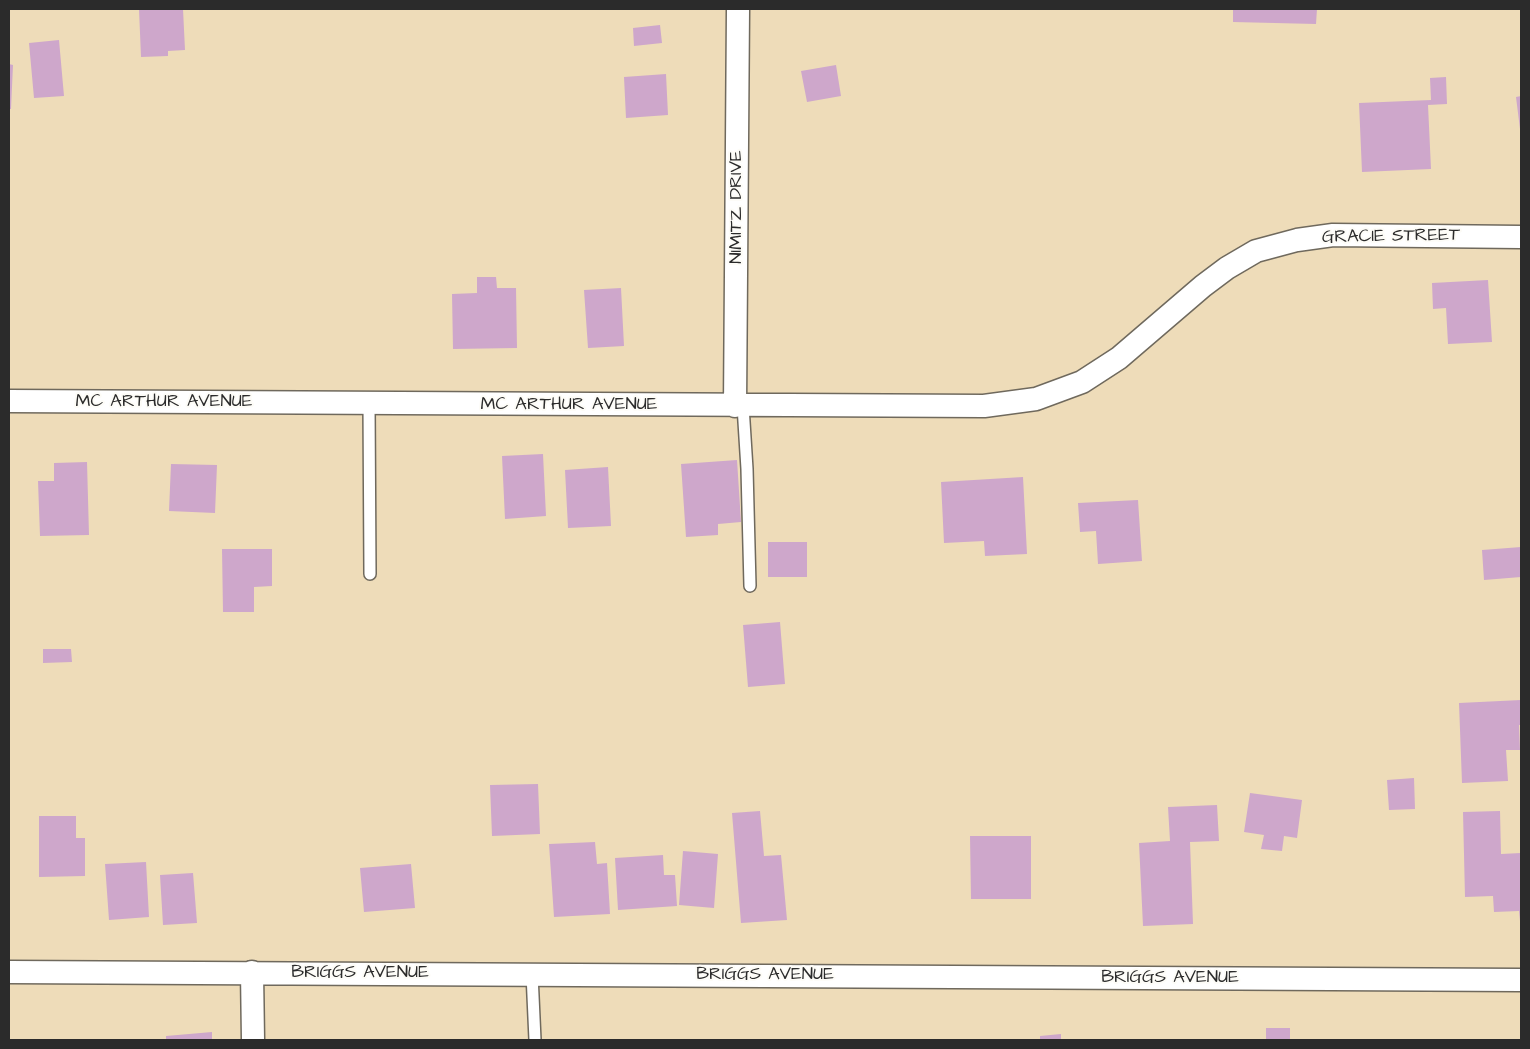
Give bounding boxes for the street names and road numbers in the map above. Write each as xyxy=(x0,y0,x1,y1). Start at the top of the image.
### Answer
street label: NIMITZ DRIVE xyxy=(726,150,748,264)
street label: GRACIE STREET xyxy=(1322,225,1460,249)
street label: MC ARTHUR AVENUE xyxy=(76,391,252,413)
street label: MC ARTHUR AVENUE xyxy=(481,394,657,416)
street label: BRIGGS AVENUE xyxy=(291,962,429,984)
street label: BRIGGS AVENUE xyxy=(696,964,834,986)
street label: BRIGGS AVENUE xyxy=(1101,967,1239,989)

